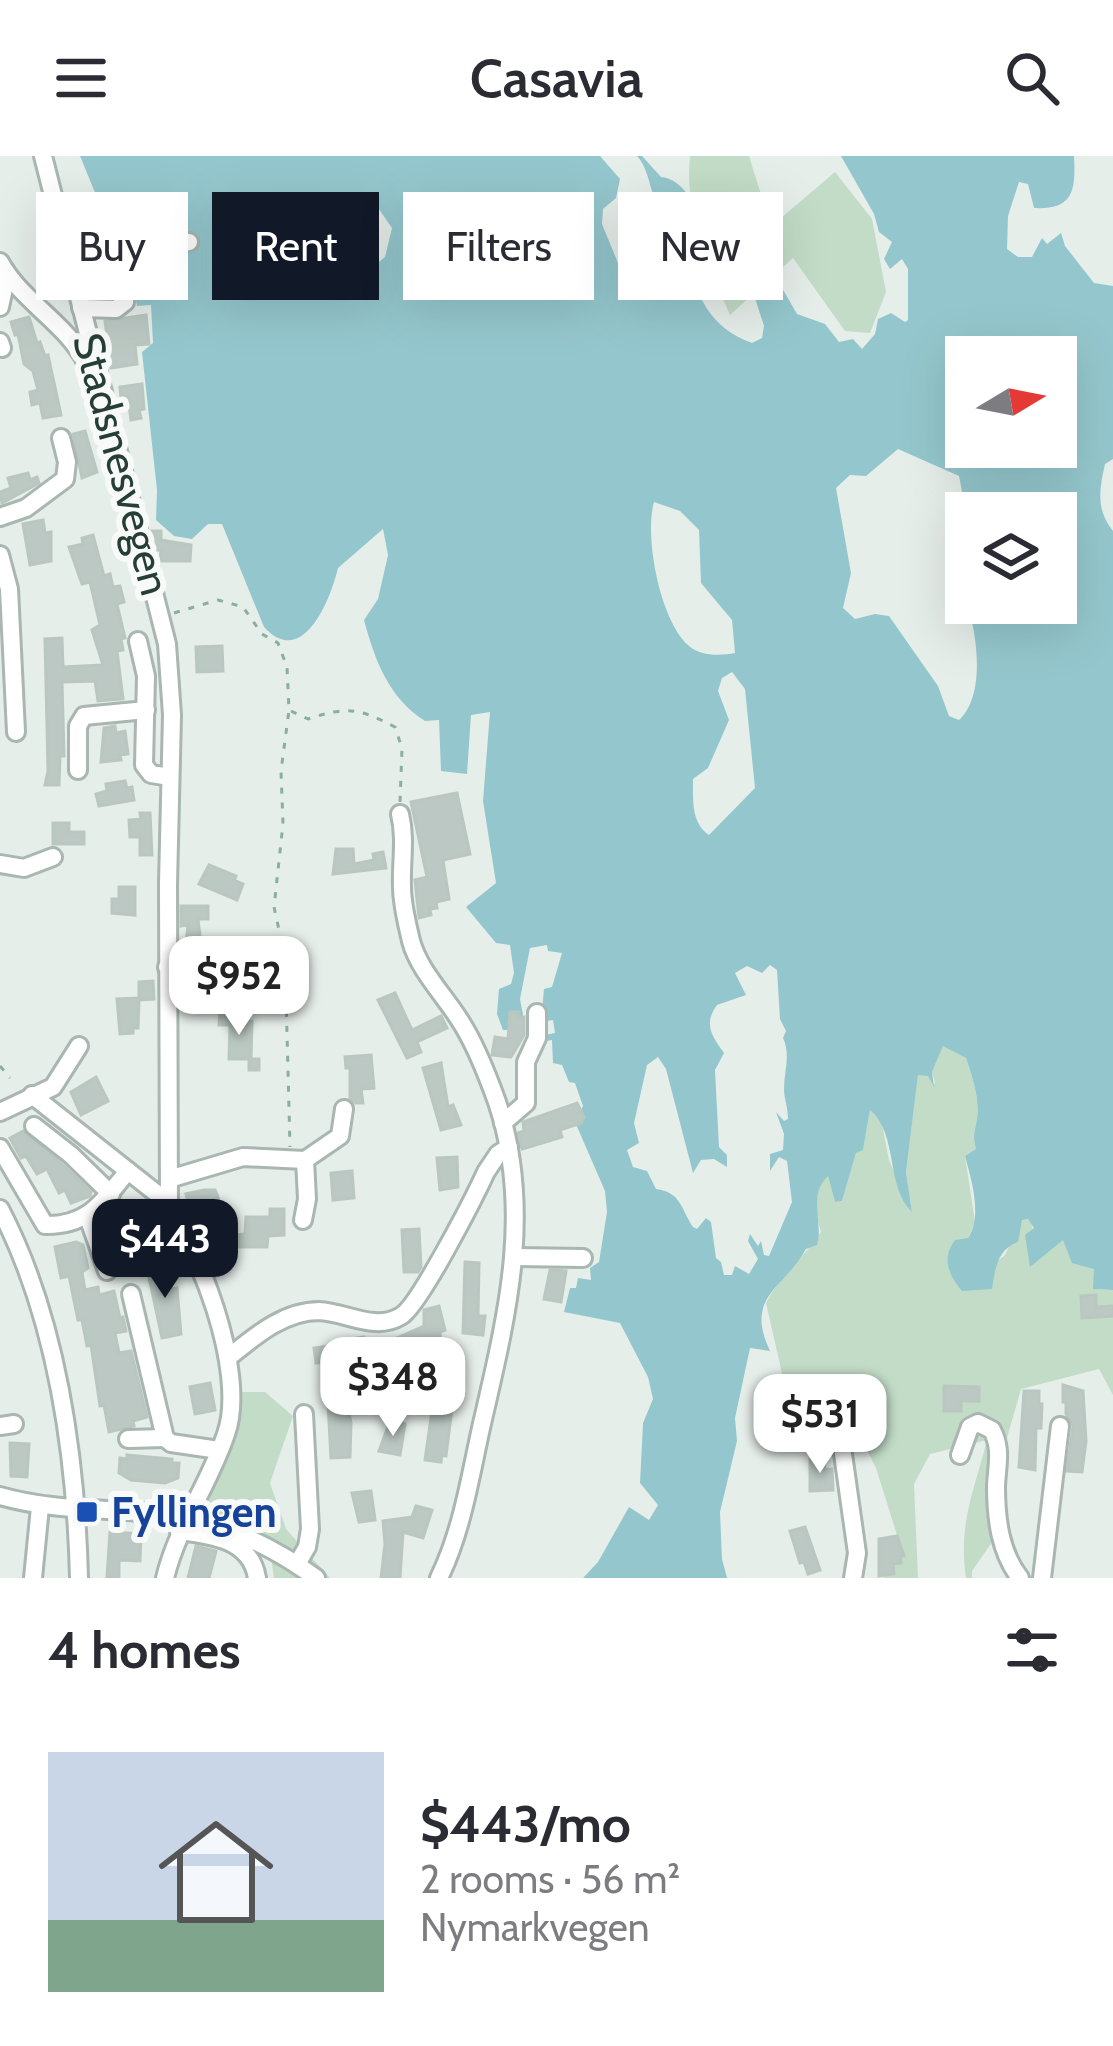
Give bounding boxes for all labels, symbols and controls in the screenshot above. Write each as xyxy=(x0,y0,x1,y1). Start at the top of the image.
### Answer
icon: menu xyxy=(48,45,114,111)
text: Casavia xyxy=(470,45,643,111)
icon: search xyxy=(999,45,1065,111)
chip: Buy xyxy=(36,192,188,300)
chip: Rent xyxy=(212,192,379,300)
chip: Filters xyxy=(403,192,594,300)
chip: New xyxy=(618,192,783,300)
street label: Stadsnesvegen xyxy=(62,327,182,601)
north arrow xyxy=(945,336,1077,468)
map controls xyxy=(945,336,1077,624)
button: layers xyxy=(945,492,1077,624)
pin: $952 xyxy=(168,936,310,1038)
text: $952 xyxy=(196,951,282,999)
pin: $443 xyxy=(94,1199,236,1301)
text: $443 xyxy=(119,1214,211,1262)
pin: $348 xyxy=(322,1337,464,1439)
text: $348 xyxy=(347,1352,439,1400)
pin: $531 xyxy=(749,1374,891,1476)
text: $531 xyxy=(781,1389,859,1437)
place label: Fyllingen xyxy=(111,1486,277,1538)
marker: Fyllingen xyxy=(74,1499,100,1525)
icon: filters xyxy=(999,1617,1065,1683)
text: 4 homes xyxy=(48,1619,240,1681)
text: $443/mo xyxy=(420,1793,631,1855)
icon: home xyxy=(144,1800,288,1944)
text: 2 rooms · 56 m² xyxy=(420,1855,680,1903)
text: Nymarkvegen xyxy=(420,1903,650,1951)

